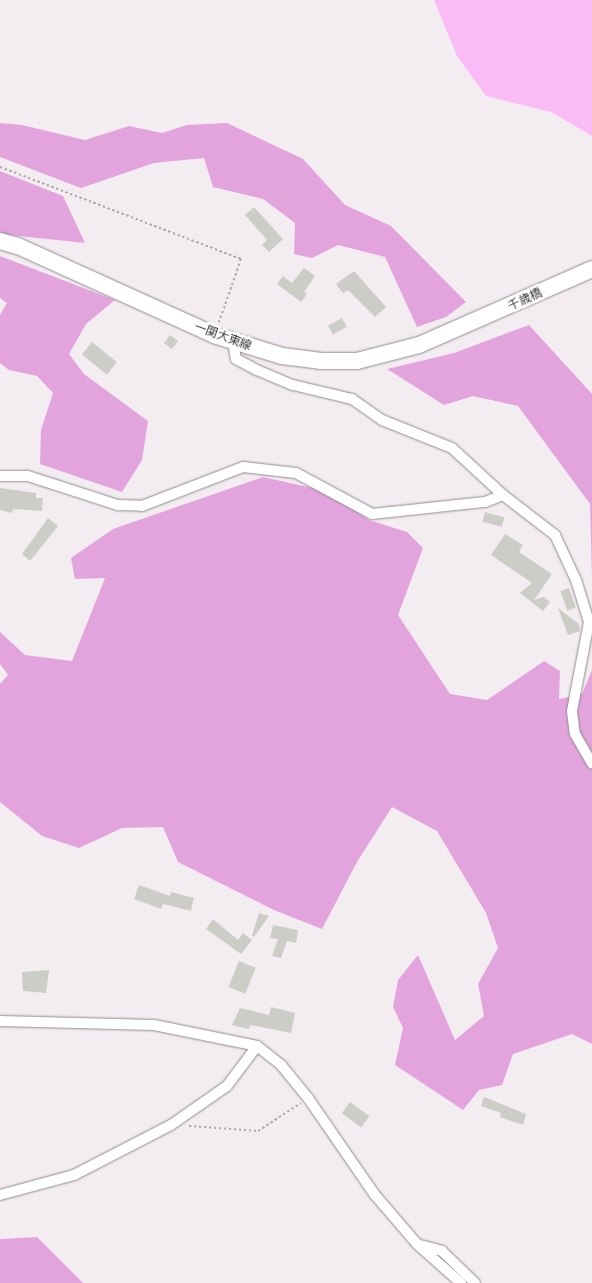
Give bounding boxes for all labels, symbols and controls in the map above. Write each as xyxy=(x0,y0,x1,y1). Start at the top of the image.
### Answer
street label: 千歳橋 xyxy=(506,285,544,313)
street label: 一関大東線 xyxy=(192,319,254,353)

